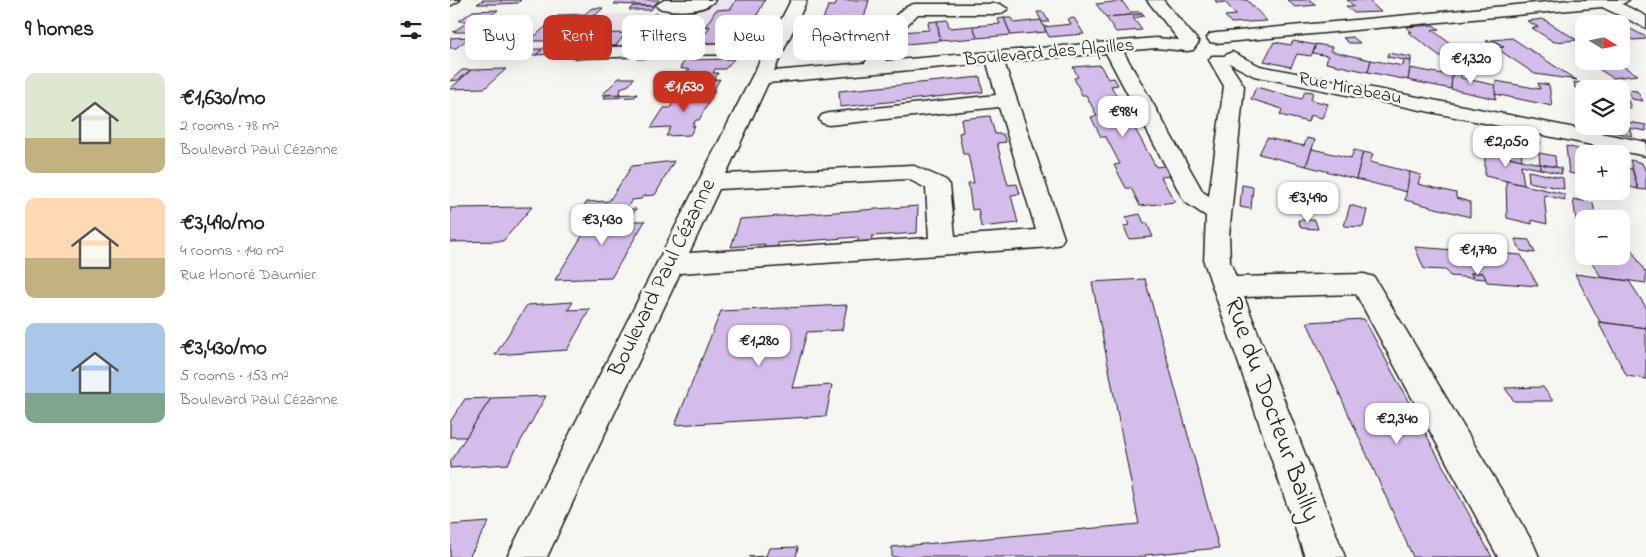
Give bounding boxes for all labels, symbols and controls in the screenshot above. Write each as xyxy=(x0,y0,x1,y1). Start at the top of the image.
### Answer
text: 9 homes xyxy=(25,15,94,45)
chip: Buy xyxy=(465,15,533,60)
chip: Rent xyxy=(543,15,612,60)
chip: Filters xyxy=(622,15,705,60)
chip: New xyxy=(715,15,783,60)
chip: Apartment xyxy=(793,15,908,60)
north arrow xyxy=(1575,15,1630,70)
map controls xyxy=(1575,15,1630,265)
icon: filters xyxy=(397,16,425,44)
street label: Boulevard des Alpilles xyxy=(962,32,1135,74)
pin: €1,320 xyxy=(1430,42,1512,85)
text: €1,320 xyxy=(1451,47,1491,71)
street label: Rue Mirabeau xyxy=(1296,66,1404,112)
pin: €1,630 xyxy=(643,70,725,113)
text: €1,630 xyxy=(664,75,704,99)
button: layers xyxy=(1575,80,1630,135)
text: €1,630/mo xyxy=(180,84,266,114)
icon: home xyxy=(65,93,125,153)
pin: €984 xyxy=(1093,96,1153,138)
text: €984 xyxy=(1109,100,1137,124)
text: 2 rooms · 78 m² xyxy=(180,114,279,138)
pin: €2,050 xyxy=(1465,126,1547,168)
text: €2,050 xyxy=(1484,130,1528,154)
text: Boulevard Paul Cézanne xyxy=(180,138,338,162)
button: + xyxy=(1575,145,1630,200)
street label: Boulevard Paul Cézanne xyxy=(601,173,725,383)
pin: €3,490 xyxy=(1267,182,1349,224)
text: €3,490 xyxy=(1289,186,1327,210)
pin: €3,430 xyxy=(561,204,643,246)
text: €3,430 xyxy=(582,208,622,232)
text: €3,490/mo xyxy=(180,209,265,239)
button: − xyxy=(1575,210,1630,265)
icon: home xyxy=(65,218,125,278)
pin: €1,790 xyxy=(1437,234,1519,276)
text: €1,790 xyxy=(1459,238,1497,262)
text: 4 rooms · 140 m² xyxy=(180,239,284,263)
text: Rue Honoré Daumier xyxy=(180,263,316,287)
street label: Rue du Docteur Bailly xyxy=(1213,292,1329,528)
pin: €1,280 xyxy=(718,324,800,367)
text: €1,280 xyxy=(739,329,779,353)
text: €3,430/mo xyxy=(180,334,267,364)
icon: home xyxy=(65,343,125,403)
text: 5 rooms · 153 m² xyxy=(180,364,289,388)
text: Boulevard Paul Cézanne xyxy=(180,388,338,412)
pin: €2,340 xyxy=(1356,402,1438,445)
text: €2,340 xyxy=(1376,407,1418,431)

